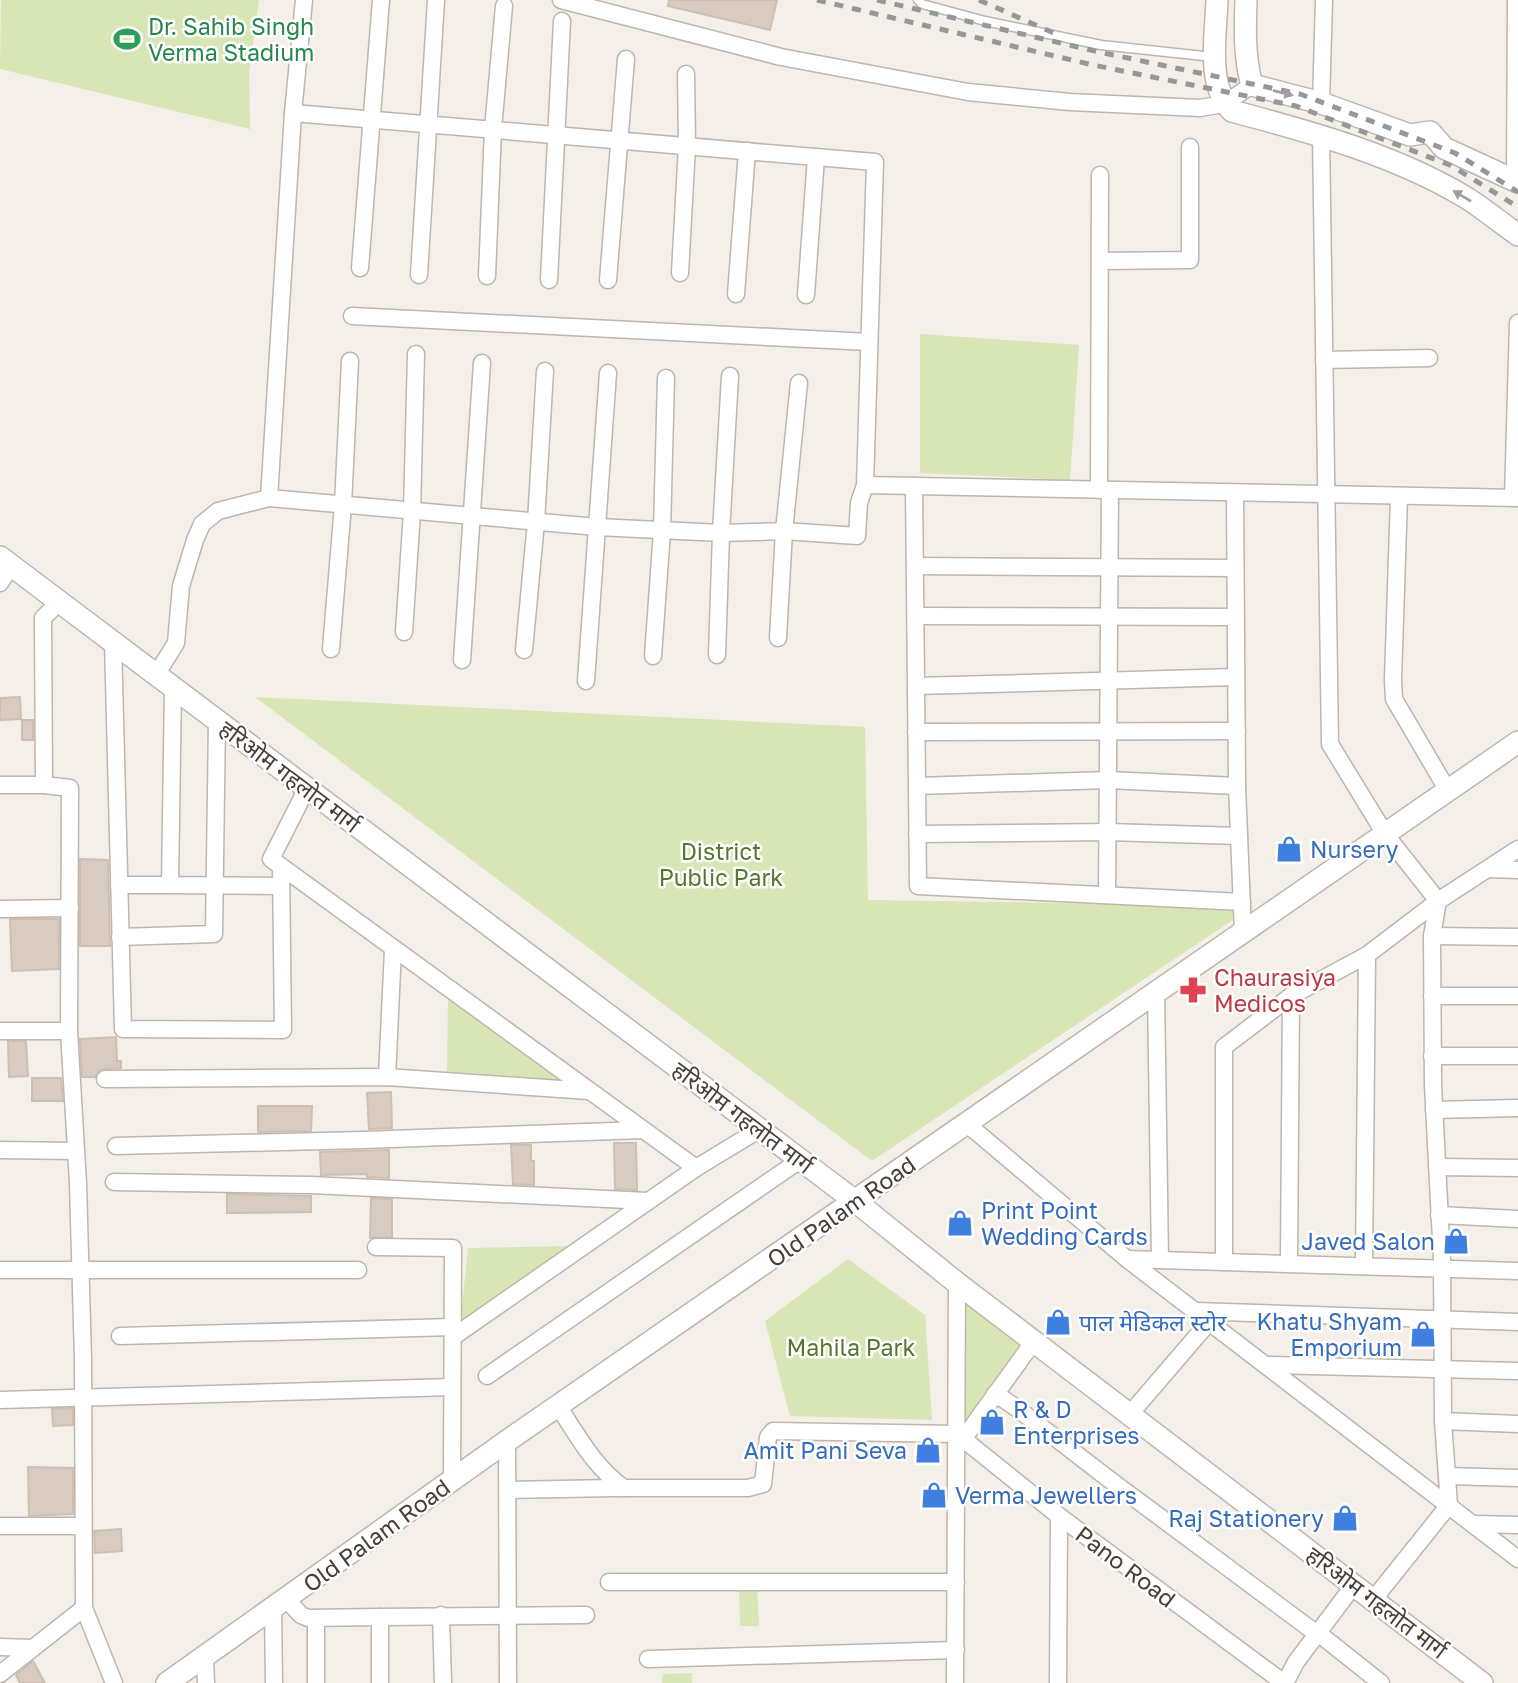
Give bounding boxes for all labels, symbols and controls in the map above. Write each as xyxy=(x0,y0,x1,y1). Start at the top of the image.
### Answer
place label: Dr. Sahib Singh Verma Stadium xyxy=(148,12,314,66)
sports icon: Dr. Sahib Singh Verma Stadium xyxy=(112,24,142,54)
one-way arrow xyxy=(1272,88,1294,99)
one-way arrow xyxy=(1452,190,1471,202)
street label: हरिओम गहलोत मार्ग xyxy=(214,714,367,839)
shop icon: Nursery xyxy=(1274,834,1304,864)
place label: Nursery xyxy=(1310,835,1399,863)
park label: District Public Park xyxy=(659,837,783,891)
place label: Chaurasiya Medicos xyxy=(1214,963,1336,1017)
pharmacy icon: Chaurasiya Medicos xyxy=(1178,975,1208,1005)
street label: हरिओम गहलोत मार्ग xyxy=(667,1055,820,1180)
street label: Old Palam Road xyxy=(761,1149,921,1273)
place label: Print Point Wedding Cards xyxy=(981,1196,1148,1250)
shop icon: Print Point Wedding Cards xyxy=(945,1208,975,1238)
shop icon: Javed Salon xyxy=(1441,1226,1471,1256)
place label: Javed Salon xyxy=(1301,1227,1435,1255)
shop icon: पाल मेडिकल स्टोर xyxy=(1043,1307,1073,1337)
place label: Khatu Shyam Emporium xyxy=(1256,1307,1402,1361)
place label: पाल मेडिकल स्टोर xyxy=(1079,1308,1227,1336)
shop icon: Khatu Shyam Emporium xyxy=(1408,1319,1438,1349)
park label: Mahila Park xyxy=(787,1333,915,1361)
place label: R & D Enterprises xyxy=(1013,1395,1139,1449)
shop icon: R & D Enterprises xyxy=(977,1407,1007,1437)
shop icon: Amit Pani Seva xyxy=(913,1435,943,1465)
place label: Amit Pani Seva xyxy=(743,1436,907,1464)
street label: Old Palam Road xyxy=(297,1472,455,1598)
shop icon: Verma Jewellers xyxy=(919,1480,949,1510)
place label: Verma Jewellers xyxy=(955,1481,1137,1509)
shop icon: Raj Stationery xyxy=(1330,1503,1360,1533)
place label: Raj Stationery xyxy=(1168,1504,1324,1532)
street label: Pano Road xyxy=(1070,1519,1182,1613)
street label: हरिओम गहलोत मार्ग xyxy=(1301,1540,1454,1665)

